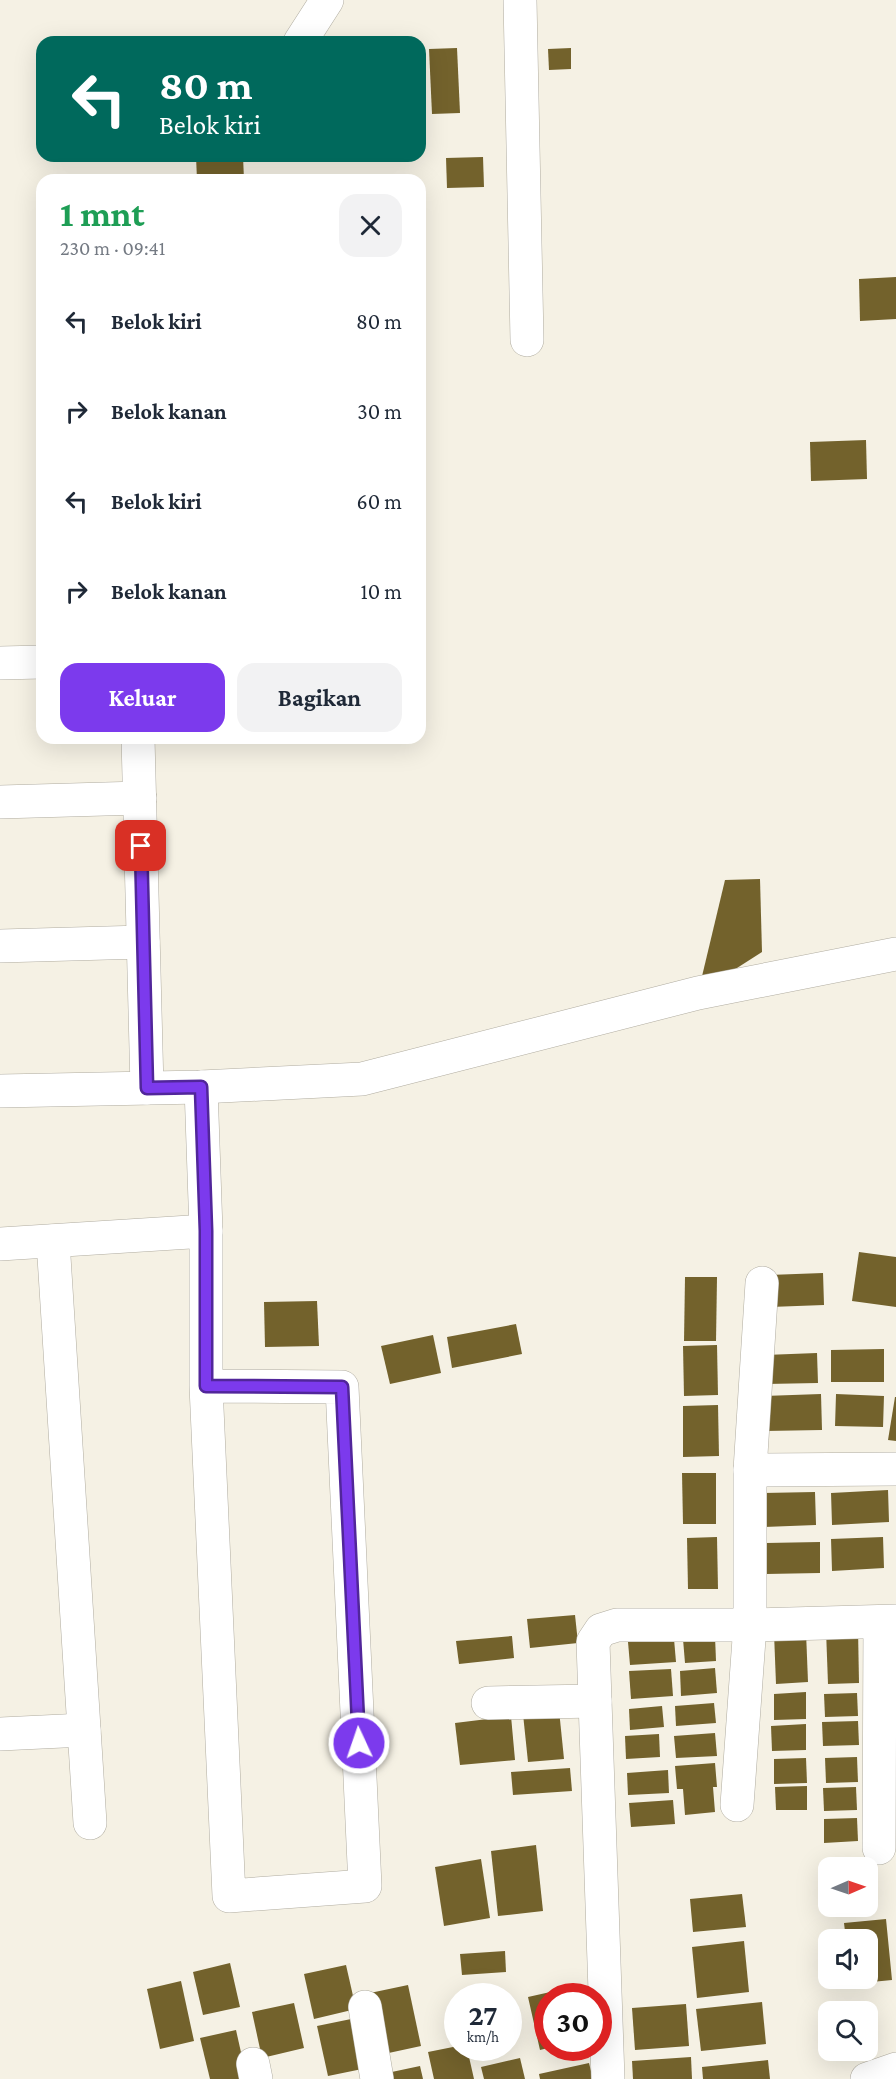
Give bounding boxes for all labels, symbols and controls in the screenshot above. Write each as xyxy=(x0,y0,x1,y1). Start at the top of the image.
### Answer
icon: left xyxy=(60,60,138,138)
text: 80 m xyxy=(159,61,253,108)
text: Belok kiri xyxy=(159,110,261,140)
text: 1 mnt xyxy=(60,194,145,234)
button: close xyxy=(339,194,402,257)
text: 230 m · 09:41 xyxy=(60,237,165,259)
icon: left xyxy=(60,305,93,338)
text: Belok kiri xyxy=(111,309,202,334)
text: 80 m xyxy=(356,309,402,334)
icon: right xyxy=(60,395,93,428)
text: Belok kanan xyxy=(111,399,227,424)
text: 30 m xyxy=(357,399,402,424)
icon: left xyxy=(60,485,93,518)
text: Belok kiri xyxy=(111,489,202,514)
text: 60 m xyxy=(357,489,402,514)
icon: right xyxy=(60,575,93,608)
text: Belok kanan xyxy=(111,579,227,604)
text: 10 m xyxy=(360,579,402,604)
button: Keluar xyxy=(60,663,225,732)
button: Bagikan xyxy=(237,663,402,732)
pin xyxy=(115,820,166,871)
icon: arrive xyxy=(124,829,157,862)
position arrow xyxy=(327,1711,391,1775)
north arrow xyxy=(818,1857,878,1917)
map controls xyxy=(818,1857,878,2061)
button: sound xyxy=(818,1929,878,1989)
speed limit sign: 30 xyxy=(534,1983,612,2061)
text: 27 xyxy=(468,1998,498,2031)
button: search xyxy=(818,2001,878,2061)
text: km/h xyxy=(467,2029,499,2045)

